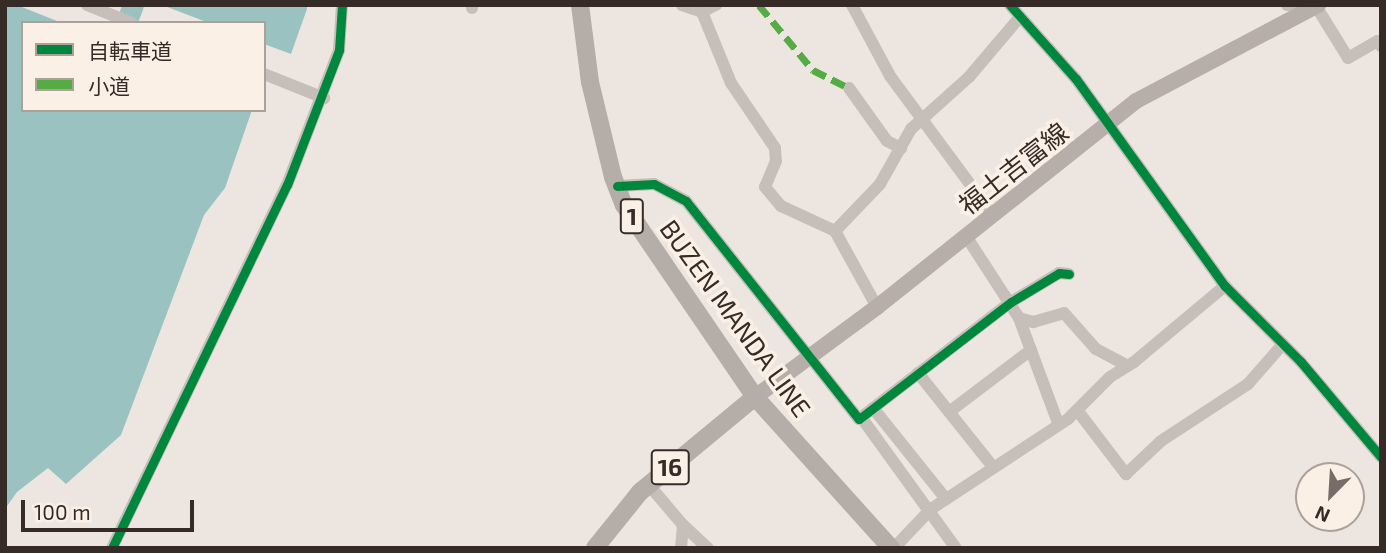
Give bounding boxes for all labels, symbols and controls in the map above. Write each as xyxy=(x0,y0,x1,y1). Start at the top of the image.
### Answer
legend xyxy=(21,21,266,112)
text: 自転車道 xyxy=(88,38,172,63)
text: 小道 xyxy=(88,73,130,98)
street label: 福土吉富線 xyxy=(952,116,1074,220)
road number: 1 xyxy=(620,196,644,236)
street label: BUZEN MANDA LINE xyxy=(654,213,818,423)
road number: 16 xyxy=(649,446,691,488)
north arrow xyxy=(1295,462,1365,532)
scale bar xyxy=(24,486,198,530)
text: 100 m xyxy=(34,499,91,524)
text: N xyxy=(1311,502,1333,528)

